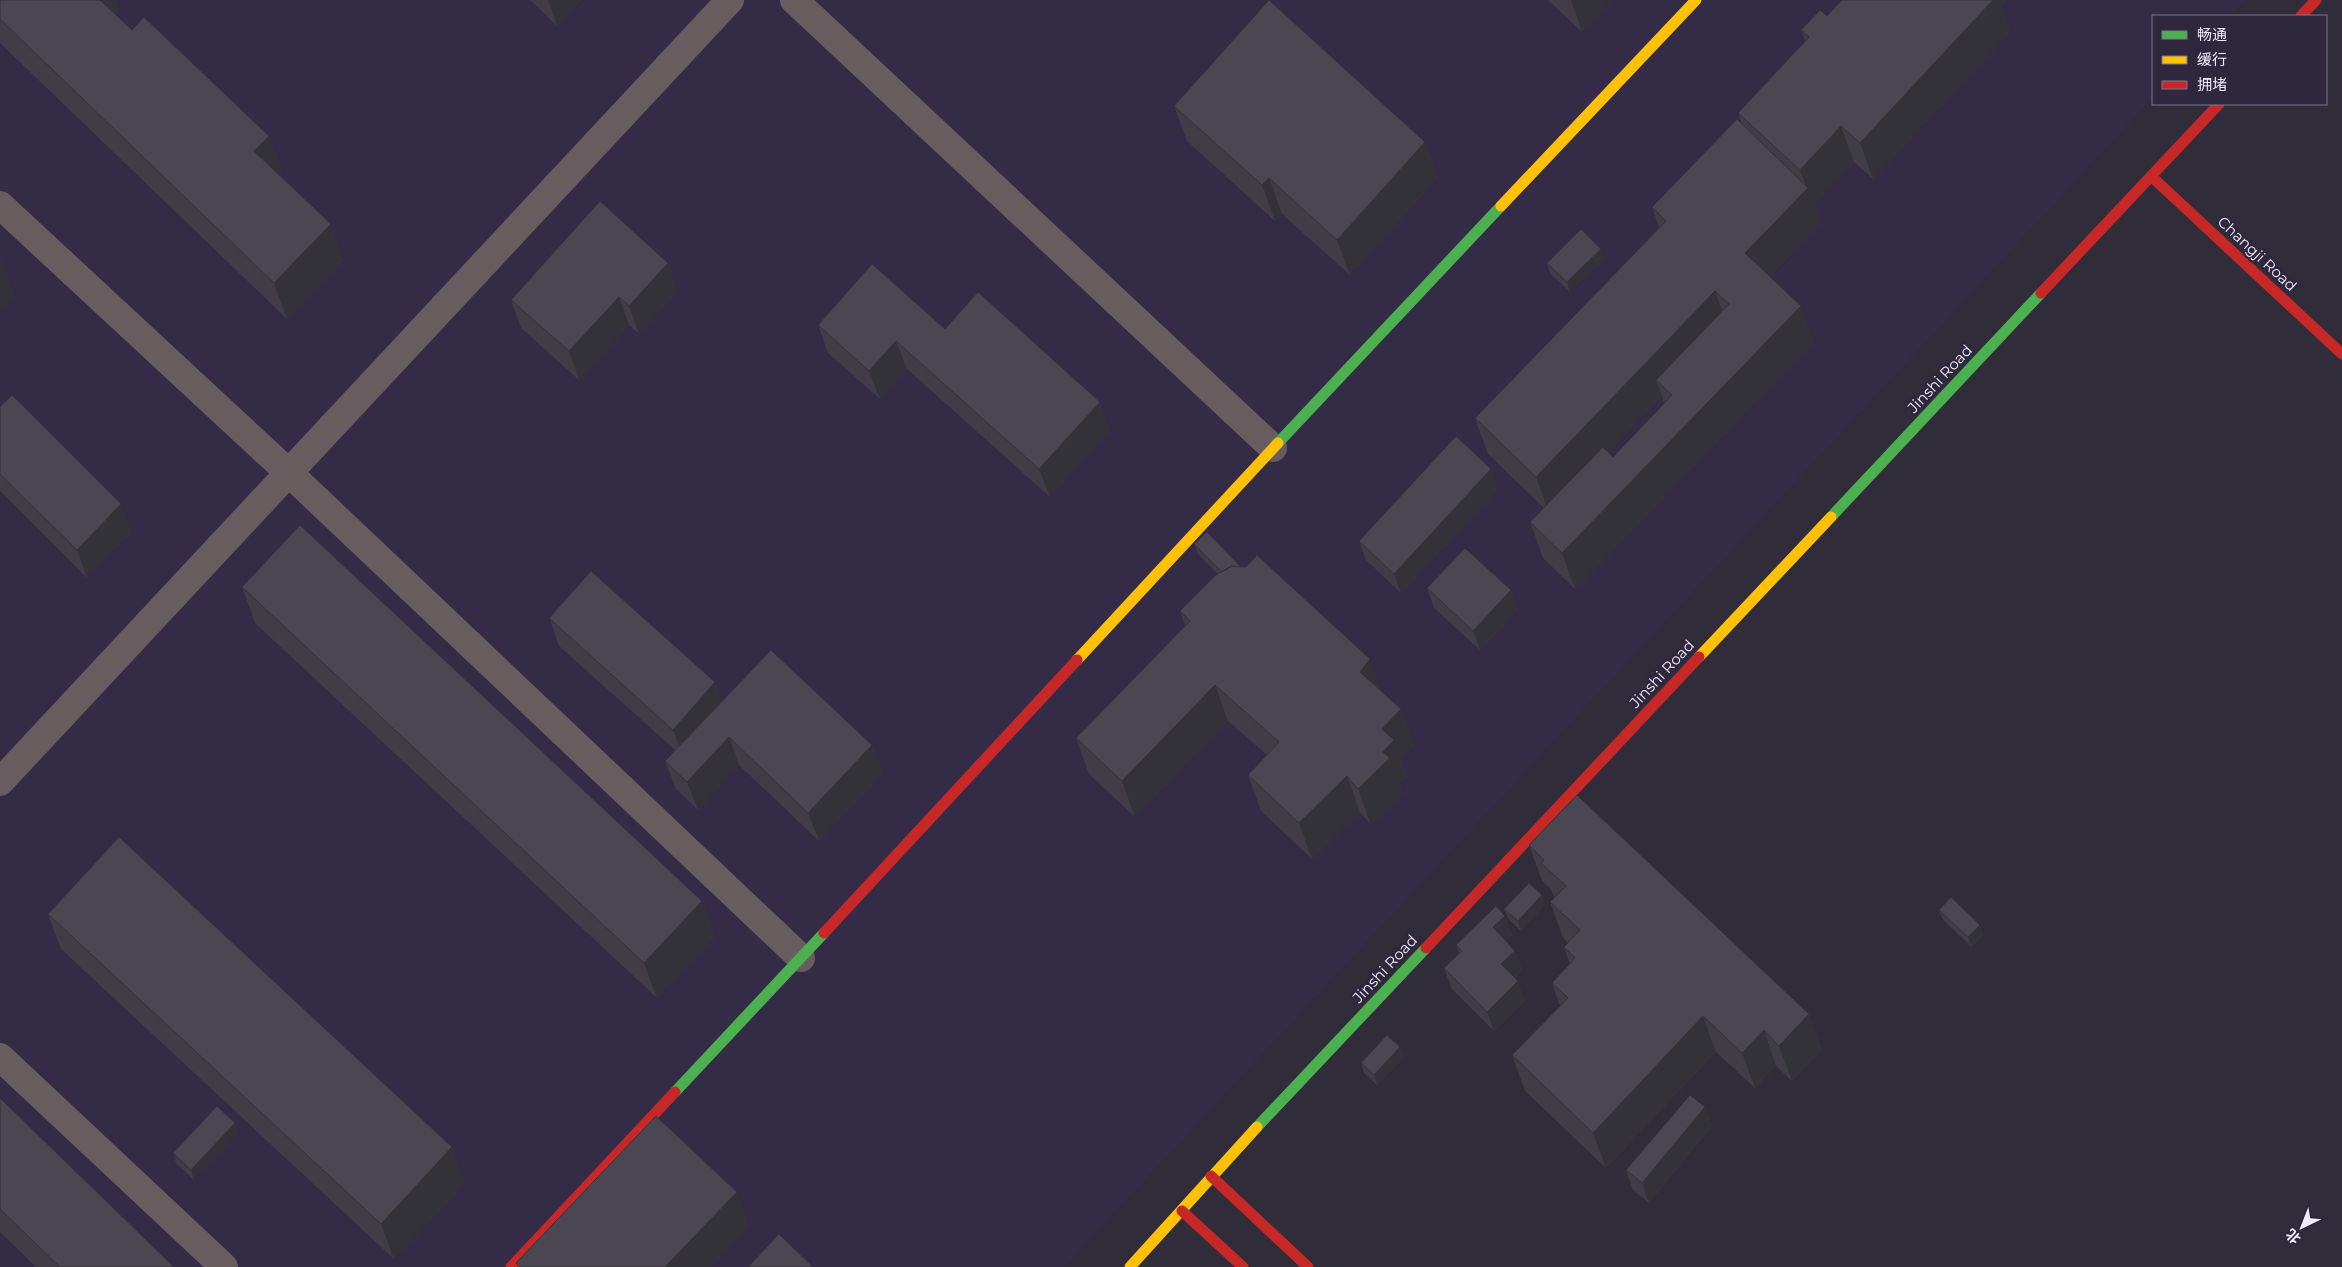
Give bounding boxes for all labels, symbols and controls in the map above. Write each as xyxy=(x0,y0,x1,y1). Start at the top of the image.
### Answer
legend xyxy=(2152,15,2327,105)
text: 畅通 xyxy=(2197,25,2227,44)
text: 缓行 xyxy=(2197,50,2227,69)
text: 拥堵 xyxy=(2197,75,2227,94)
street label: Changji Road xyxy=(2214,212,2301,295)
street label: Jinshi Road xyxy=(1903,341,1976,417)
street label: Jinshi Road xyxy=(1625,636,1698,712)
street label: Jinshi Road xyxy=(1348,931,1421,1007)
north arrow xyxy=(2277,1202,2327,1252)
text: 北 xyxy=(2282,1225,2304,1248)

